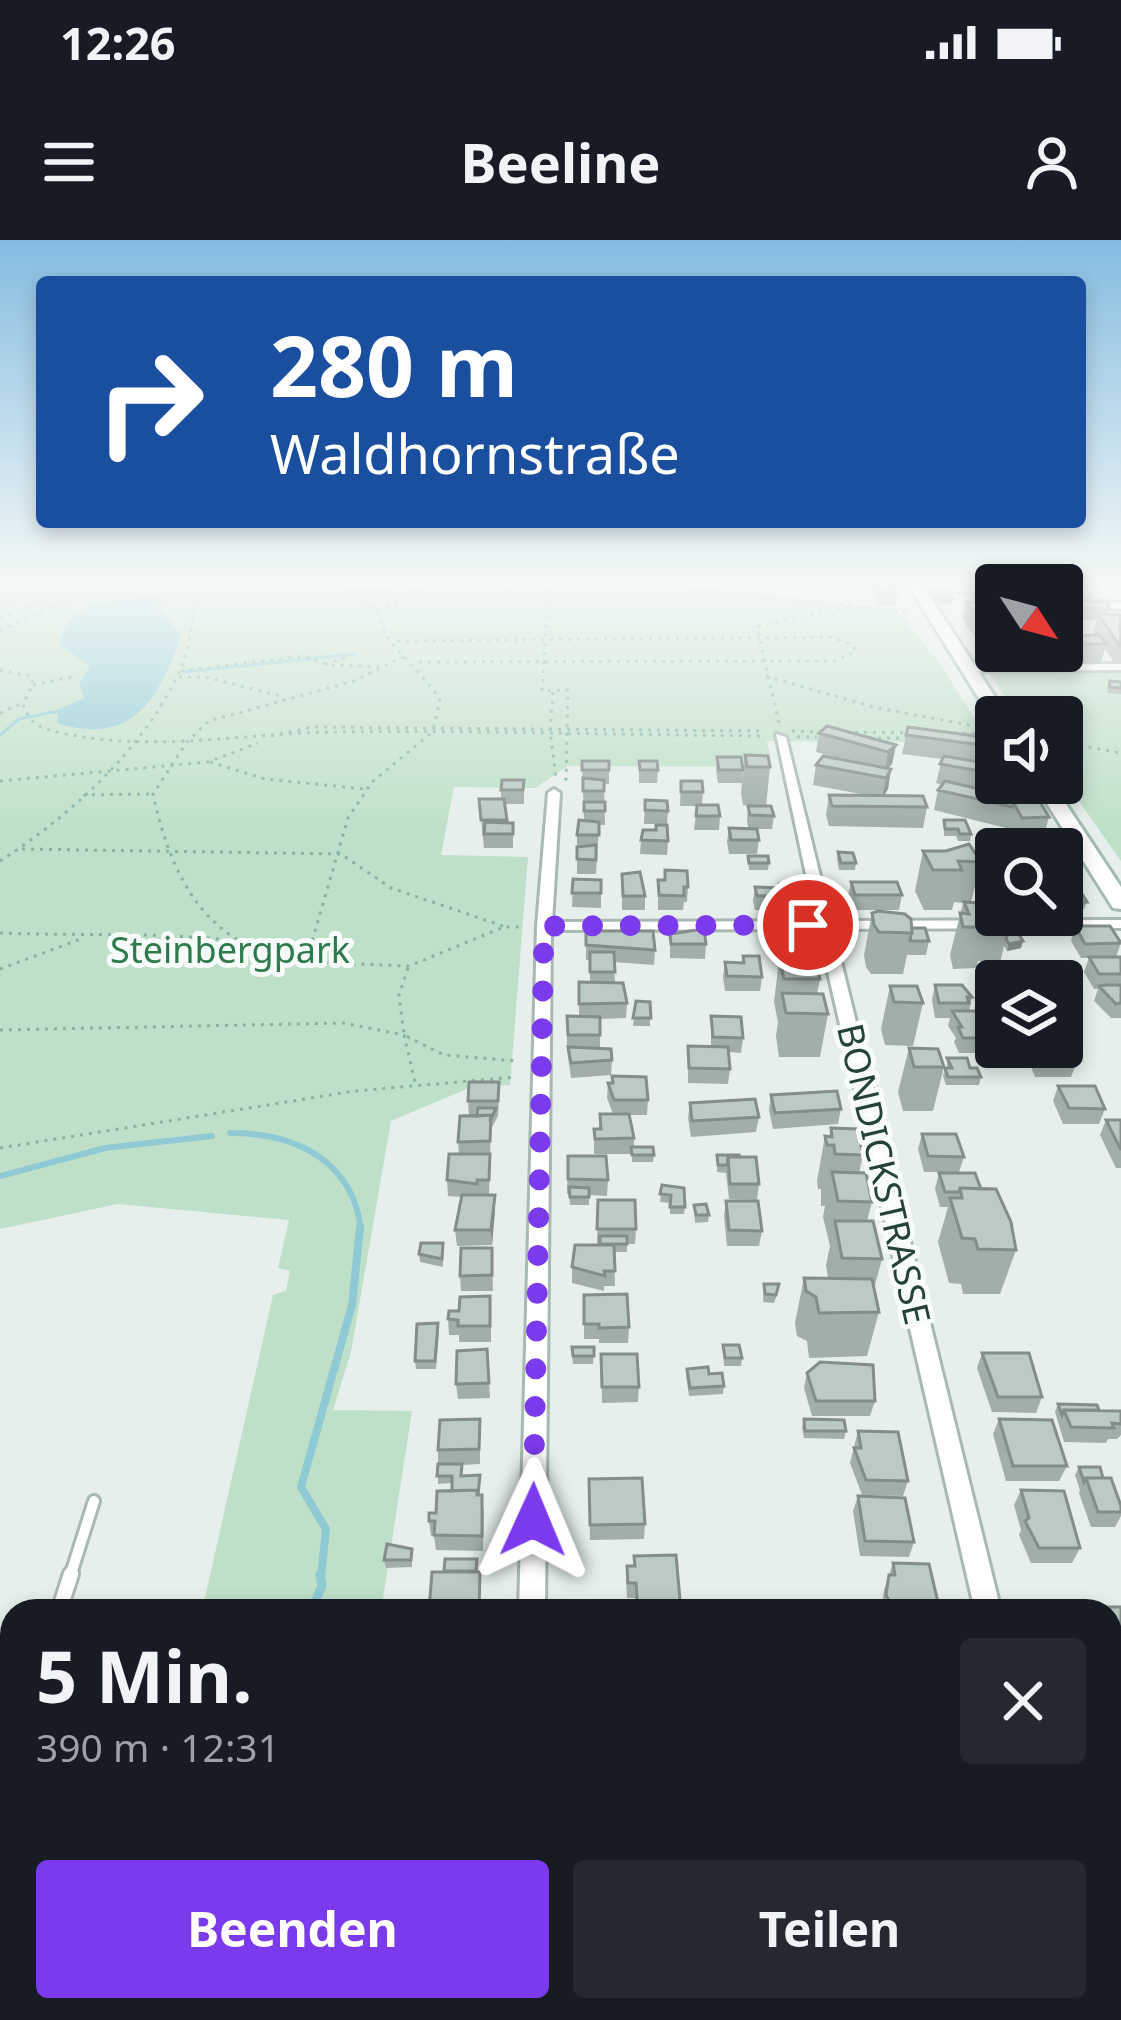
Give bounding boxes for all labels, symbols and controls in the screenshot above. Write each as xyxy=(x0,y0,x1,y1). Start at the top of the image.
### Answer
text: 12:26 xyxy=(60,12,176,73)
text: Beeline xyxy=(461,125,660,199)
icon: menu xyxy=(36,129,102,195)
icon: person xyxy=(1019,129,1085,195)
text: 280 m xyxy=(270,307,518,422)
icon: right xyxy=(72,324,228,480)
text: Waldhornstraße xyxy=(270,416,680,490)
north arrow xyxy=(975,564,1083,672)
map controls xyxy=(975,564,1083,1068)
button: sound xyxy=(975,696,1083,804)
button: search xyxy=(975,828,1083,936)
pin xyxy=(757,874,859,976)
icon: arrive xyxy=(775,892,841,958)
park label: Steinbergpark xyxy=(110,925,350,974)
button: layers xyxy=(975,960,1083,1068)
street label: BONDICKSTRASSE xyxy=(826,1019,943,1329)
position arrow xyxy=(470,1457,596,1583)
text: 5 Min. xyxy=(36,1626,252,1724)
button: close xyxy=(960,1638,1086,1764)
text: 390 m · 12:31 xyxy=(36,1720,280,1773)
button: Beenden xyxy=(36,1860,549,1998)
button: Teilen xyxy=(573,1860,1086,1998)

